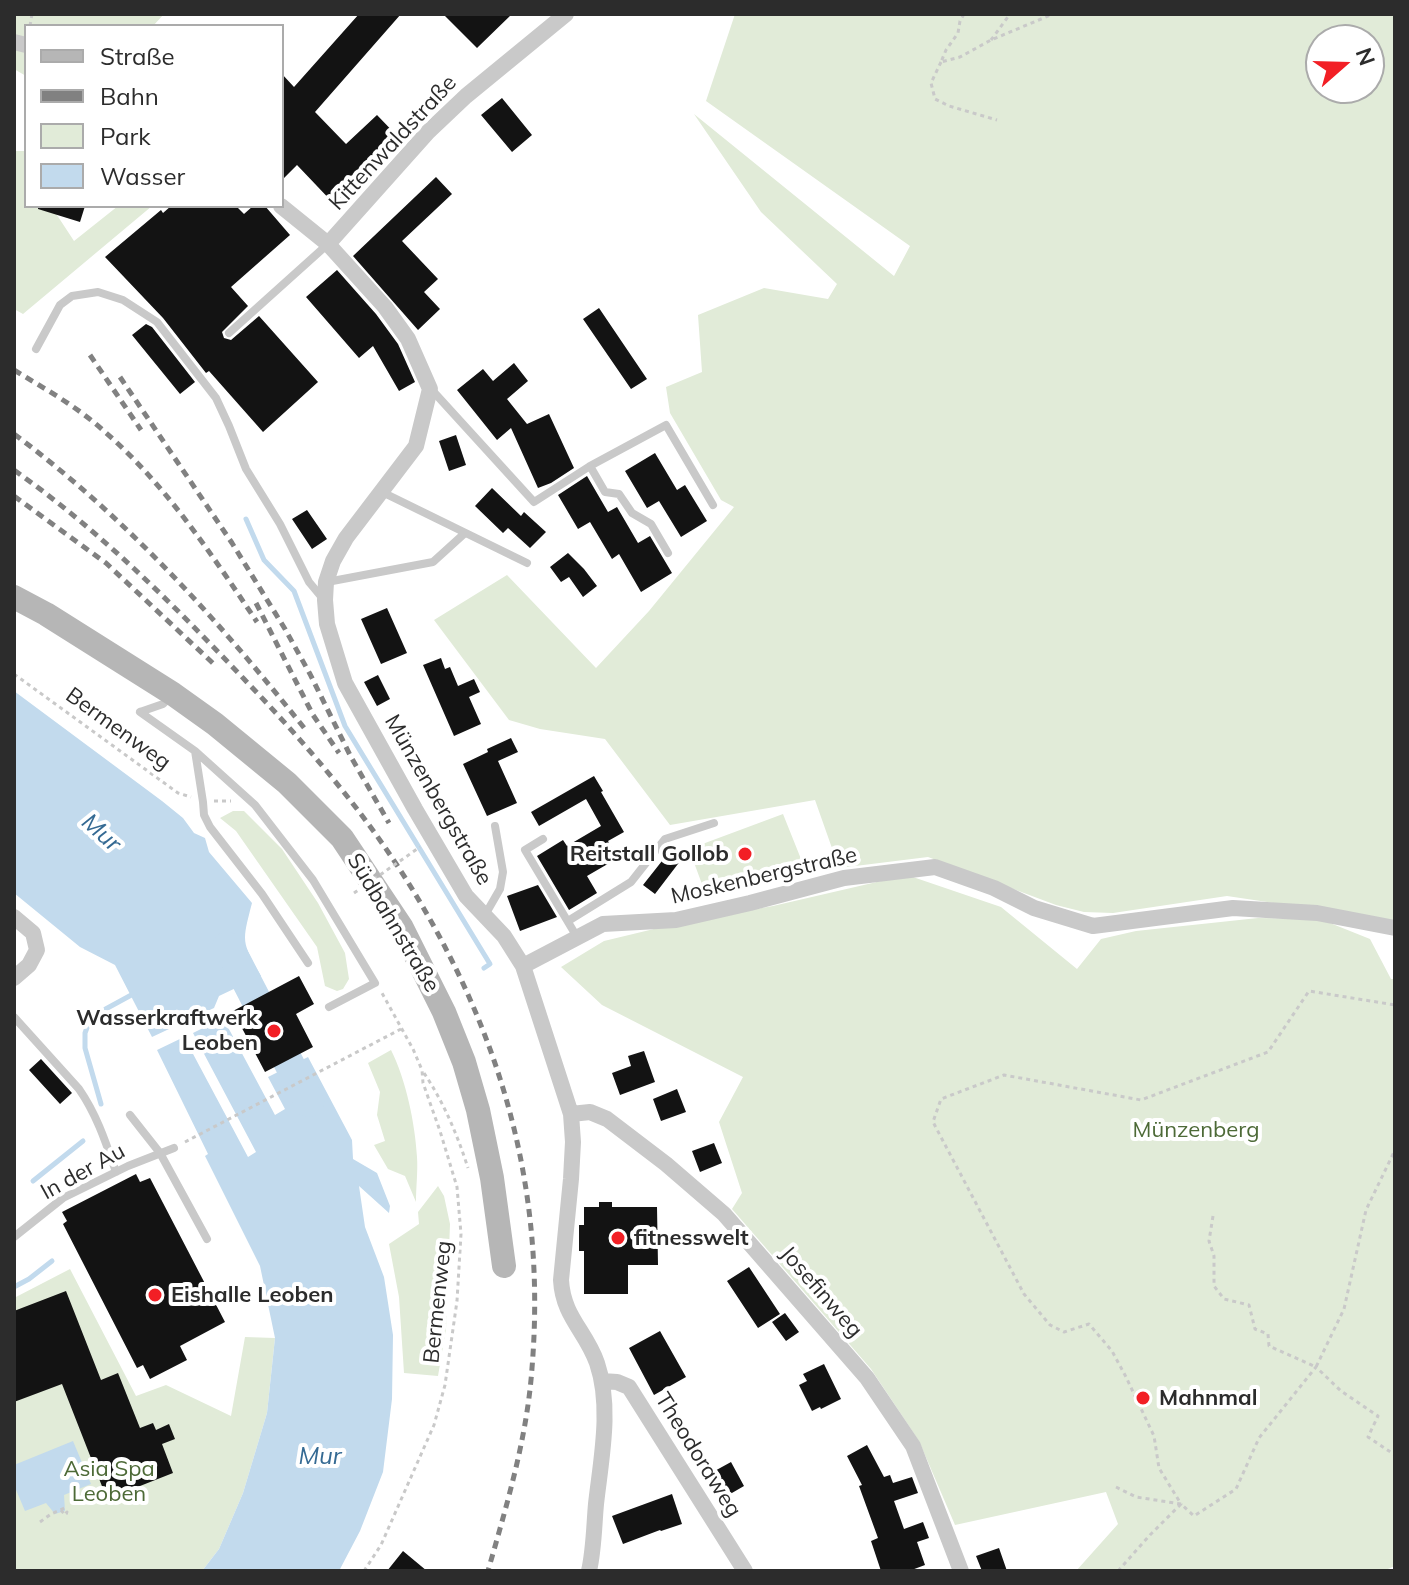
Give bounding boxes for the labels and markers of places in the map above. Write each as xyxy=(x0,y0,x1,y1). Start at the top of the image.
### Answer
place label: Reitstall Gollob xyxy=(570,841,729,867)
marker: Reitstall Gollob xyxy=(736,845,754,863)
place label: Wasserkraftwerk Leoben xyxy=(76,1005,258,1056)
marker: Wasserkraftwerk Leoben xyxy=(265,1022,283,1040)
place label: fitnesswelt xyxy=(634,1225,749,1251)
marker: fitnesswelt xyxy=(609,1229,627,1247)
place label: Eishalle Leoben xyxy=(171,1282,334,1308)
marker: Eishalle Leoben xyxy=(146,1286,164,1304)
place label: Mahnmal xyxy=(1159,1385,1257,1411)
marker: Mahnmal xyxy=(1134,1389,1152,1407)

